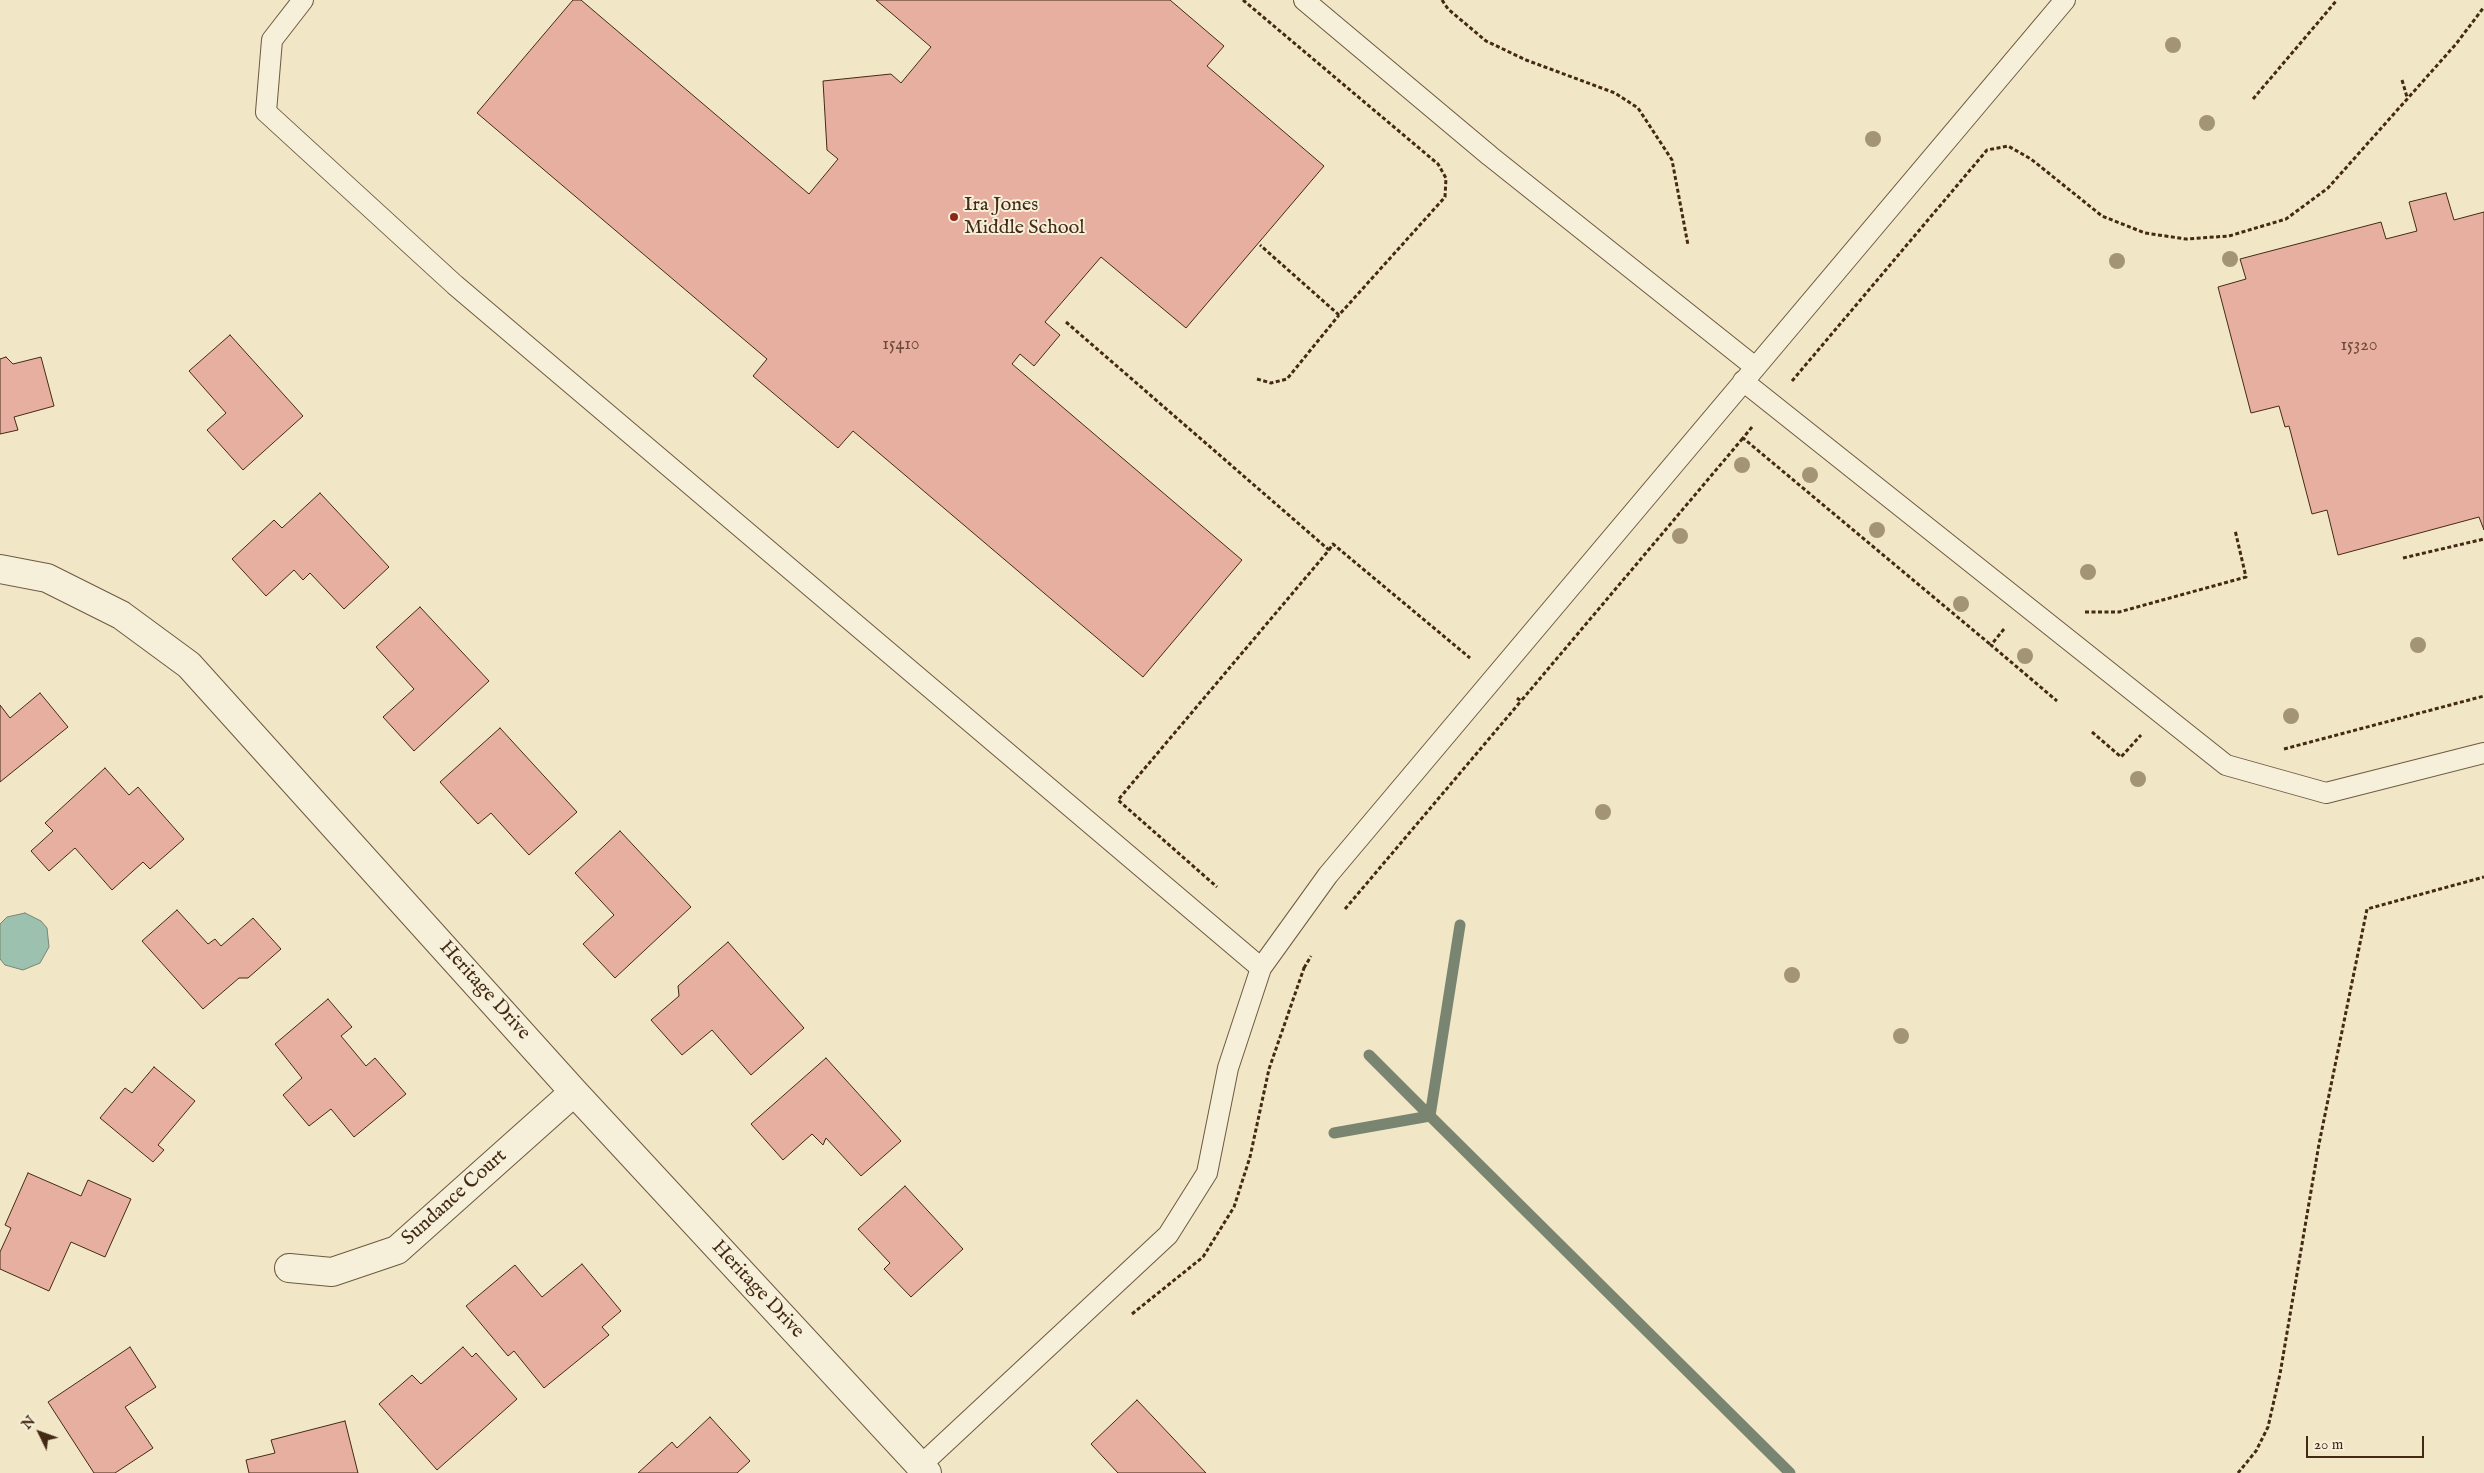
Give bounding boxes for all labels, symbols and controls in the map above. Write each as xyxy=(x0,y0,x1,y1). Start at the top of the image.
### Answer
place label: Ira Jones Middle School xyxy=(964,194,1085,241)
marker: Ira Jones Middle School xyxy=(948,211,960,223)
house number: 15410 xyxy=(882,334,920,356)
house number: 15320 xyxy=(2340,335,2378,357)
street label: Heritage Drive xyxy=(433,936,535,1046)
street label: Sundance Court xyxy=(398,1145,512,1251)
street label: Heritage Drive xyxy=(706,1236,808,1344)
north arrow xyxy=(15,1408,65,1458)
text: N xyxy=(18,1412,40,1433)
scale bar xyxy=(2309,1426,2426,1458)
text: 20 m xyxy=(2314,1435,2343,1454)

